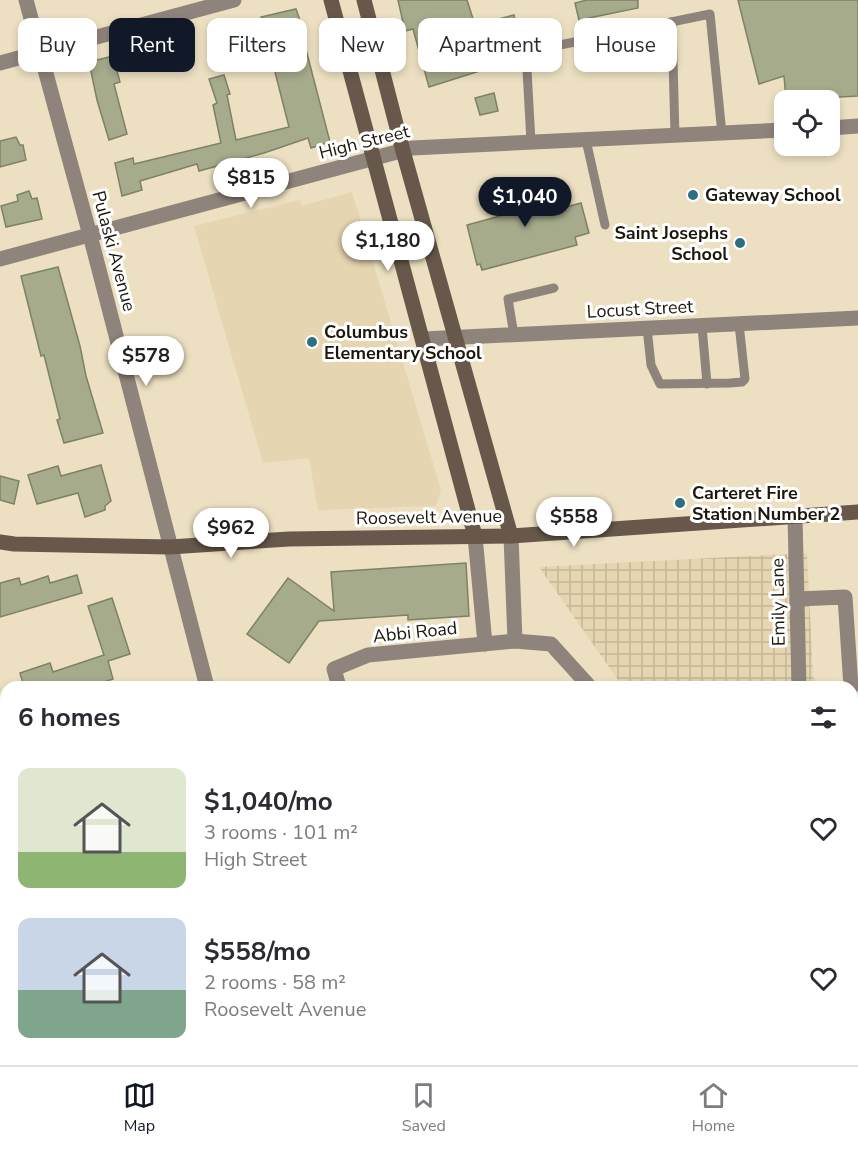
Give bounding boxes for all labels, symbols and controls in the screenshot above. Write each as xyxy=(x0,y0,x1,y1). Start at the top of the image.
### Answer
chip: Buy xyxy=(18,18,97,72)
chip: Rent xyxy=(109,18,195,72)
chip: Filters xyxy=(207,18,307,72)
chip: New xyxy=(319,18,406,72)
chip: Apartment xyxy=(418,18,562,72)
chip: House xyxy=(574,18,677,72)
map controls xyxy=(774,90,840,156)
button: locate xyxy=(774,90,840,156)
street label: High Street xyxy=(316,119,412,165)
pin: $815 xyxy=(215,158,287,209)
text: $815 xyxy=(227,164,275,191)
pin: $1,040 xyxy=(476,177,574,228)
text: $1,040 xyxy=(493,183,557,210)
place label: Gateway School xyxy=(705,183,841,207)
street label: Pulaski Avenue xyxy=(86,188,142,314)
marker: Gateway School xyxy=(686,188,700,202)
pin: $1,180 xyxy=(339,221,437,272)
place label: Saint Josephs School xyxy=(614,221,728,266)
text: $1,180 xyxy=(356,227,420,254)
marker: Saint Josephs School xyxy=(733,236,747,250)
street label: Locust Street xyxy=(586,294,695,324)
place label: Columbus Elementary School xyxy=(324,320,482,365)
marker: Columbus Elementary School xyxy=(305,335,319,349)
pin: $578 xyxy=(110,336,182,387)
text: $578 xyxy=(122,342,170,369)
place label: Carteret Fire Station Number 2 xyxy=(692,481,840,526)
marker: Carteret Fire Station Number 2 xyxy=(673,496,687,510)
pin: $558 xyxy=(538,497,610,548)
text: $558 xyxy=(550,503,598,530)
street label: Roosevelt Avenue xyxy=(356,504,502,530)
pin: $962 xyxy=(195,508,267,559)
text: $962 xyxy=(207,514,255,541)
street label: Emily Lane xyxy=(765,558,791,646)
street label: Abbi Road xyxy=(372,616,458,648)
text: 6 homes xyxy=(18,700,120,735)
icon: filters xyxy=(807,701,840,734)
text: $1,040/mo xyxy=(204,784,333,819)
icon: home xyxy=(66,792,138,864)
icon: heart xyxy=(807,812,840,845)
text: 3 rooms · 101 m² xyxy=(204,819,358,846)
text: High Street xyxy=(204,846,307,873)
text: $558/mo xyxy=(204,934,311,969)
icon: home xyxy=(66,942,138,1014)
icon: heart xyxy=(807,962,840,995)
text: 2 rooms · 58 m² xyxy=(204,969,346,996)
text: Roosevelt Avenue xyxy=(204,996,366,1023)
tab: Map xyxy=(123,1079,156,1137)
tab: Saved xyxy=(402,1079,446,1137)
tab: Home xyxy=(692,1079,735,1137)

